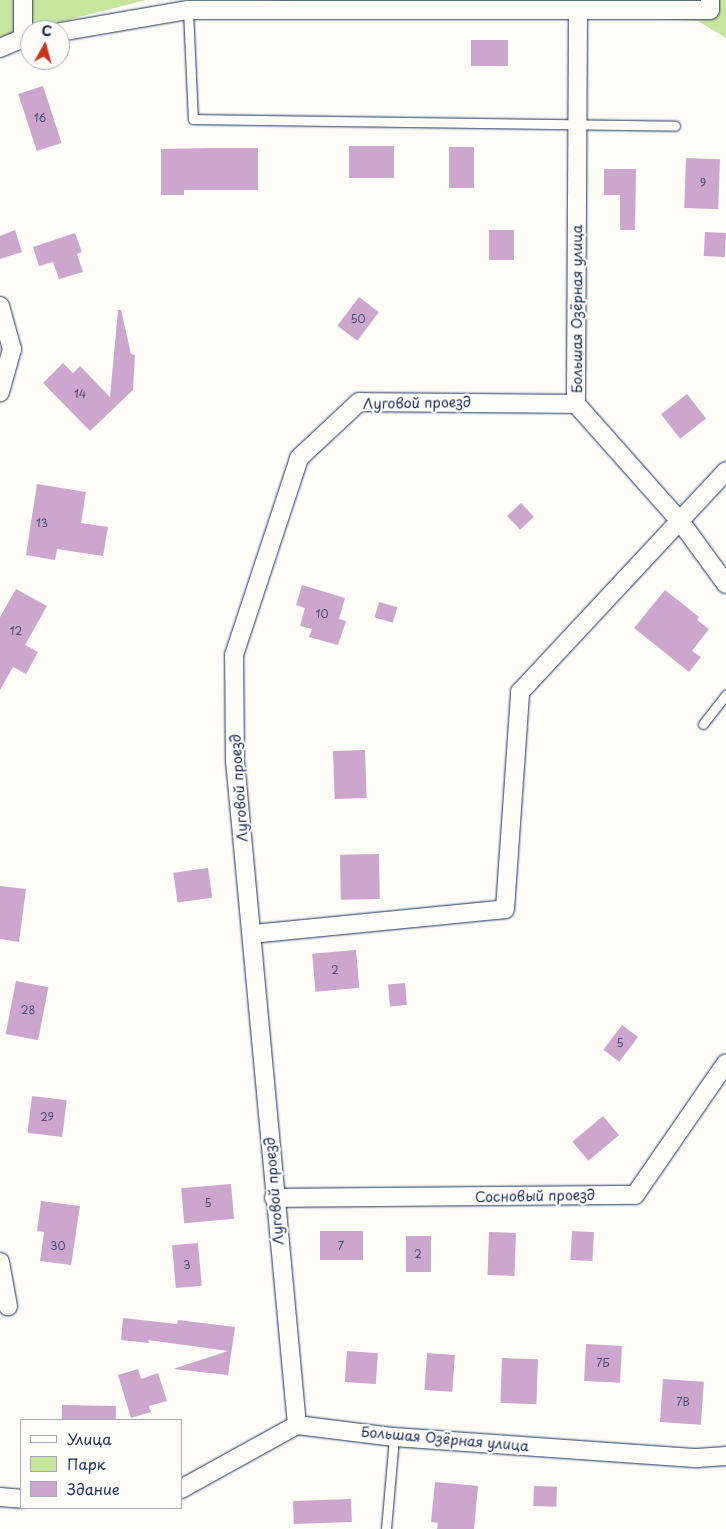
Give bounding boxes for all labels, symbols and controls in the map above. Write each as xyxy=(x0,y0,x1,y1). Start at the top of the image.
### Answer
north arrow xyxy=(20,20,70,70)
text: С xyxy=(40,20,53,42)
house number: 16 xyxy=(34,111,46,125)
house number: 9 xyxy=(700,176,706,190)
street label: Большая Озёрная улица xyxy=(569,224,585,394)
house number: 50 xyxy=(350,312,366,326)
house number: 14 xyxy=(74,387,86,401)
street label: Луговой проезд xyxy=(363,394,471,412)
house number: 13 xyxy=(36,516,48,530)
house number: 10 xyxy=(316,607,328,621)
house number: 12 xyxy=(10,624,22,638)
street label: Луговой проезд xyxy=(227,733,251,843)
house number: 2 xyxy=(331,963,339,977)
house number: 28 xyxy=(21,1003,35,1017)
house number: 5 xyxy=(616,1036,624,1050)
house number: 29 xyxy=(40,1110,54,1124)
street label: Луговой проезд xyxy=(261,1136,287,1246)
street label: Сосновый проезд xyxy=(475,1187,595,1205)
house number: 5 xyxy=(204,1196,212,1210)
house number: 30 xyxy=(50,1239,66,1253)
house number: 7 xyxy=(338,1239,344,1253)
house number: 2 xyxy=(414,1247,422,1261)
house number: 3 xyxy=(183,1258,191,1272)
house number: 7Б xyxy=(596,1356,610,1370)
house number: 7В xyxy=(676,1395,690,1409)
legend xyxy=(20,1419,182,1509)
street label: Большая Озёрная улица xyxy=(360,1423,530,1455)
text: Улица xyxy=(67,1427,112,1450)
text: Парк xyxy=(67,1452,106,1475)
text: Здание xyxy=(67,1477,120,1500)

